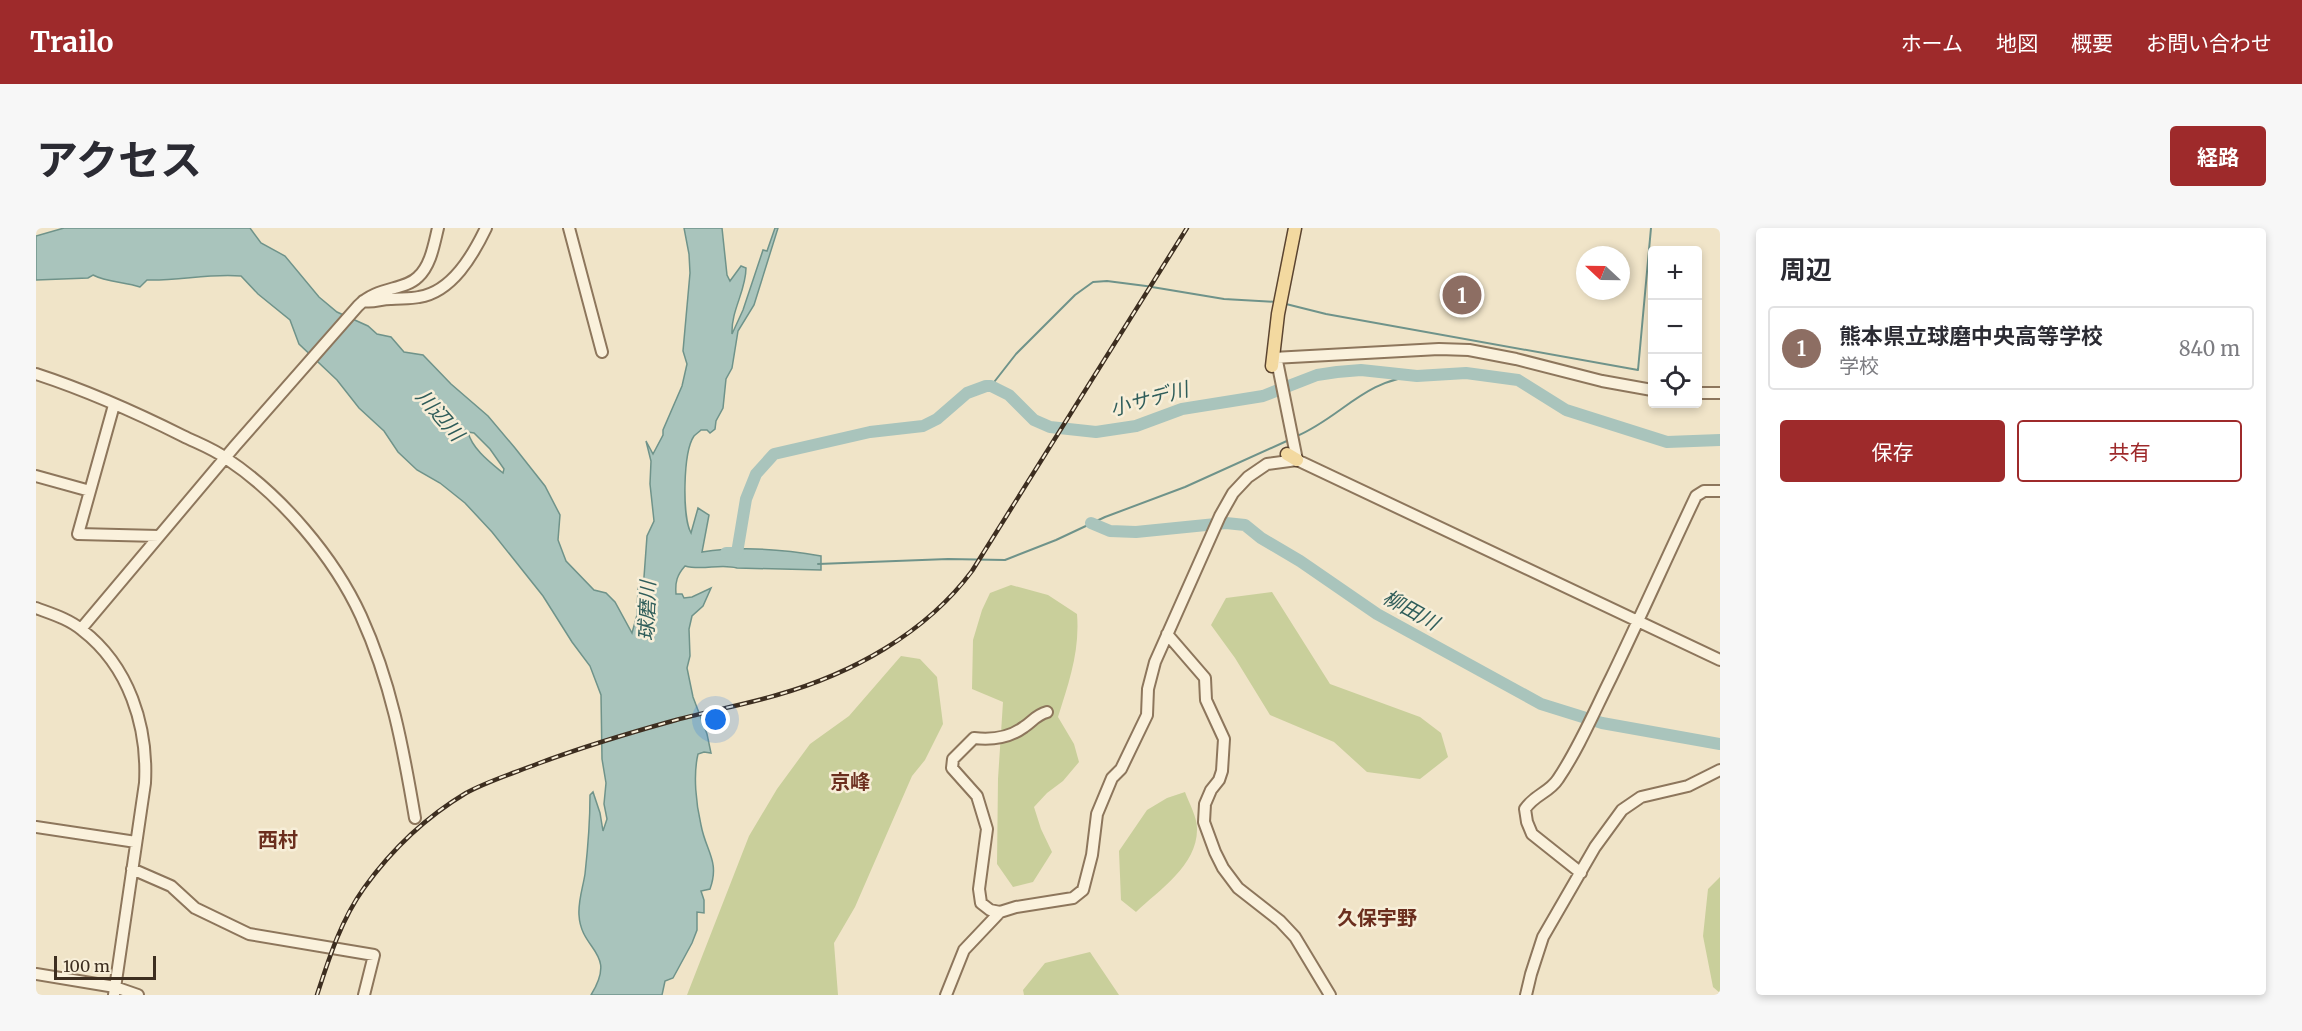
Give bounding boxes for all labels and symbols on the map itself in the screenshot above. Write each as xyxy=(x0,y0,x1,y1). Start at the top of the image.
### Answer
north arrow xyxy=(1576,246,1630,300)
pin: 1 xyxy=(1442,272,1482,318)
water label: 小サデ川 xyxy=(1107,376,1193,421)
water label: 川辺川 xyxy=(411,384,471,447)
water label: 球磨川 xyxy=(633,579,660,641)
water label: 柳田川 xyxy=(1379,584,1445,636)
your location xyxy=(701,705,730,734)
district label: 京峰 xyxy=(830,769,870,794)
district label: 西村 xyxy=(258,827,298,852)
district label: 久保宇野 xyxy=(1337,905,1417,930)
scale bar xyxy=(54,953,156,980)

